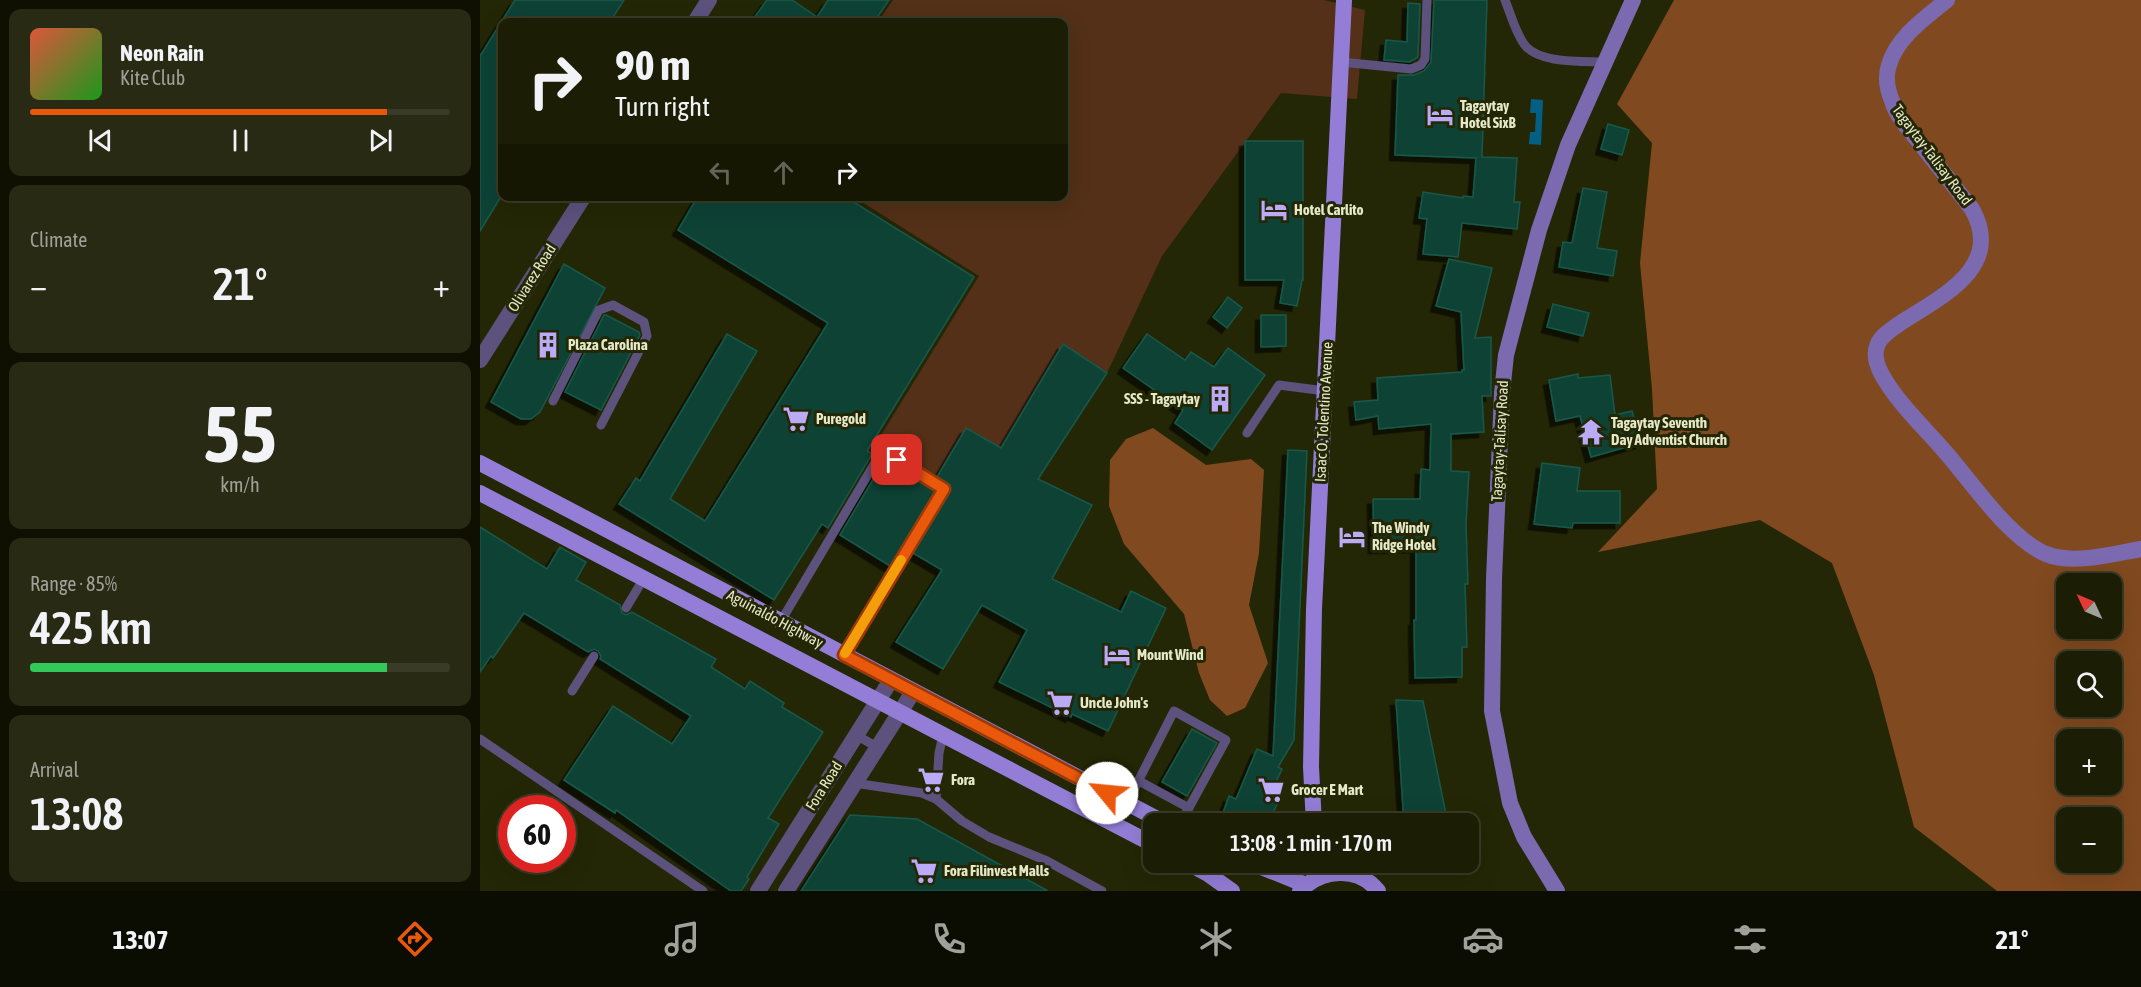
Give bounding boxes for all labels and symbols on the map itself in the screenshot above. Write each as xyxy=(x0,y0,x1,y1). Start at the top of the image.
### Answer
place label: Tagaytay Hotel SixB xyxy=(1460,97,1517,131)
hotel icon: Tagaytay Hotel SixB xyxy=(1425,100,1455,130)
street label: Tagaytay-Talisay Road xyxy=(1889,101,1976,208)
hotel icon: Hotel Carlito xyxy=(1259,195,1289,225)
place label: Hotel Carlito xyxy=(1294,201,1364,218)
street label: Olivarez Road xyxy=(504,241,559,315)
building icon: Plaza Carolina xyxy=(533,330,563,360)
place label: Plaza Carolina xyxy=(568,336,648,353)
street label: Isaac O. Tolentino Avenue xyxy=(1311,341,1336,482)
street label: Tagaytay-Talisay Road xyxy=(1488,380,1511,502)
building icon: SSS - Tagaytay xyxy=(1205,384,1235,414)
place label: SSS - Tagaytay xyxy=(1124,390,1201,407)
supermarket icon: Puregold xyxy=(781,404,811,434)
place label: Puregold xyxy=(816,410,866,427)
place label: Tagaytay Seventh Day Adventist Church xyxy=(1611,414,1727,448)
temple icon: Tagaytay Seventh Day Adventist Church xyxy=(1576,417,1606,447)
pin xyxy=(871,434,922,485)
place label: The Windy Ridge Hotel xyxy=(1372,519,1437,553)
hotel icon: The Windy Ridge Hotel xyxy=(1337,522,1367,552)
north arrow xyxy=(2056,573,2122,639)
street label: Aguinaldo Highway xyxy=(724,586,826,651)
hotel icon: Mount Wind xyxy=(1102,640,1132,670)
place label: Mount Wind xyxy=(1137,646,1204,663)
supermarket icon: Uncle John's xyxy=(1045,688,1075,718)
place label: Uncle John's xyxy=(1080,694,1149,711)
street label: Fora Road xyxy=(802,758,845,813)
position arrow xyxy=(1075,761,1139,825)
supermarket icon: Fora xyxy=(916,765,946,795)
place label: Fora xyxy=(951,771,975,788)
supermarket icon: Grocer E Mart xyxy=(1256,775,1286,805)
place label: Grocer E Mart xyxy=(1291,781,1364,798)
speed limit sign: 60 xyxy=(498,795,576,873)
supermarket icon: Fora Filinvest Malls xyxy=(909,856,939,886)
place label: Fora Filinvest Malls xyxy=(944,862,1050,879)

